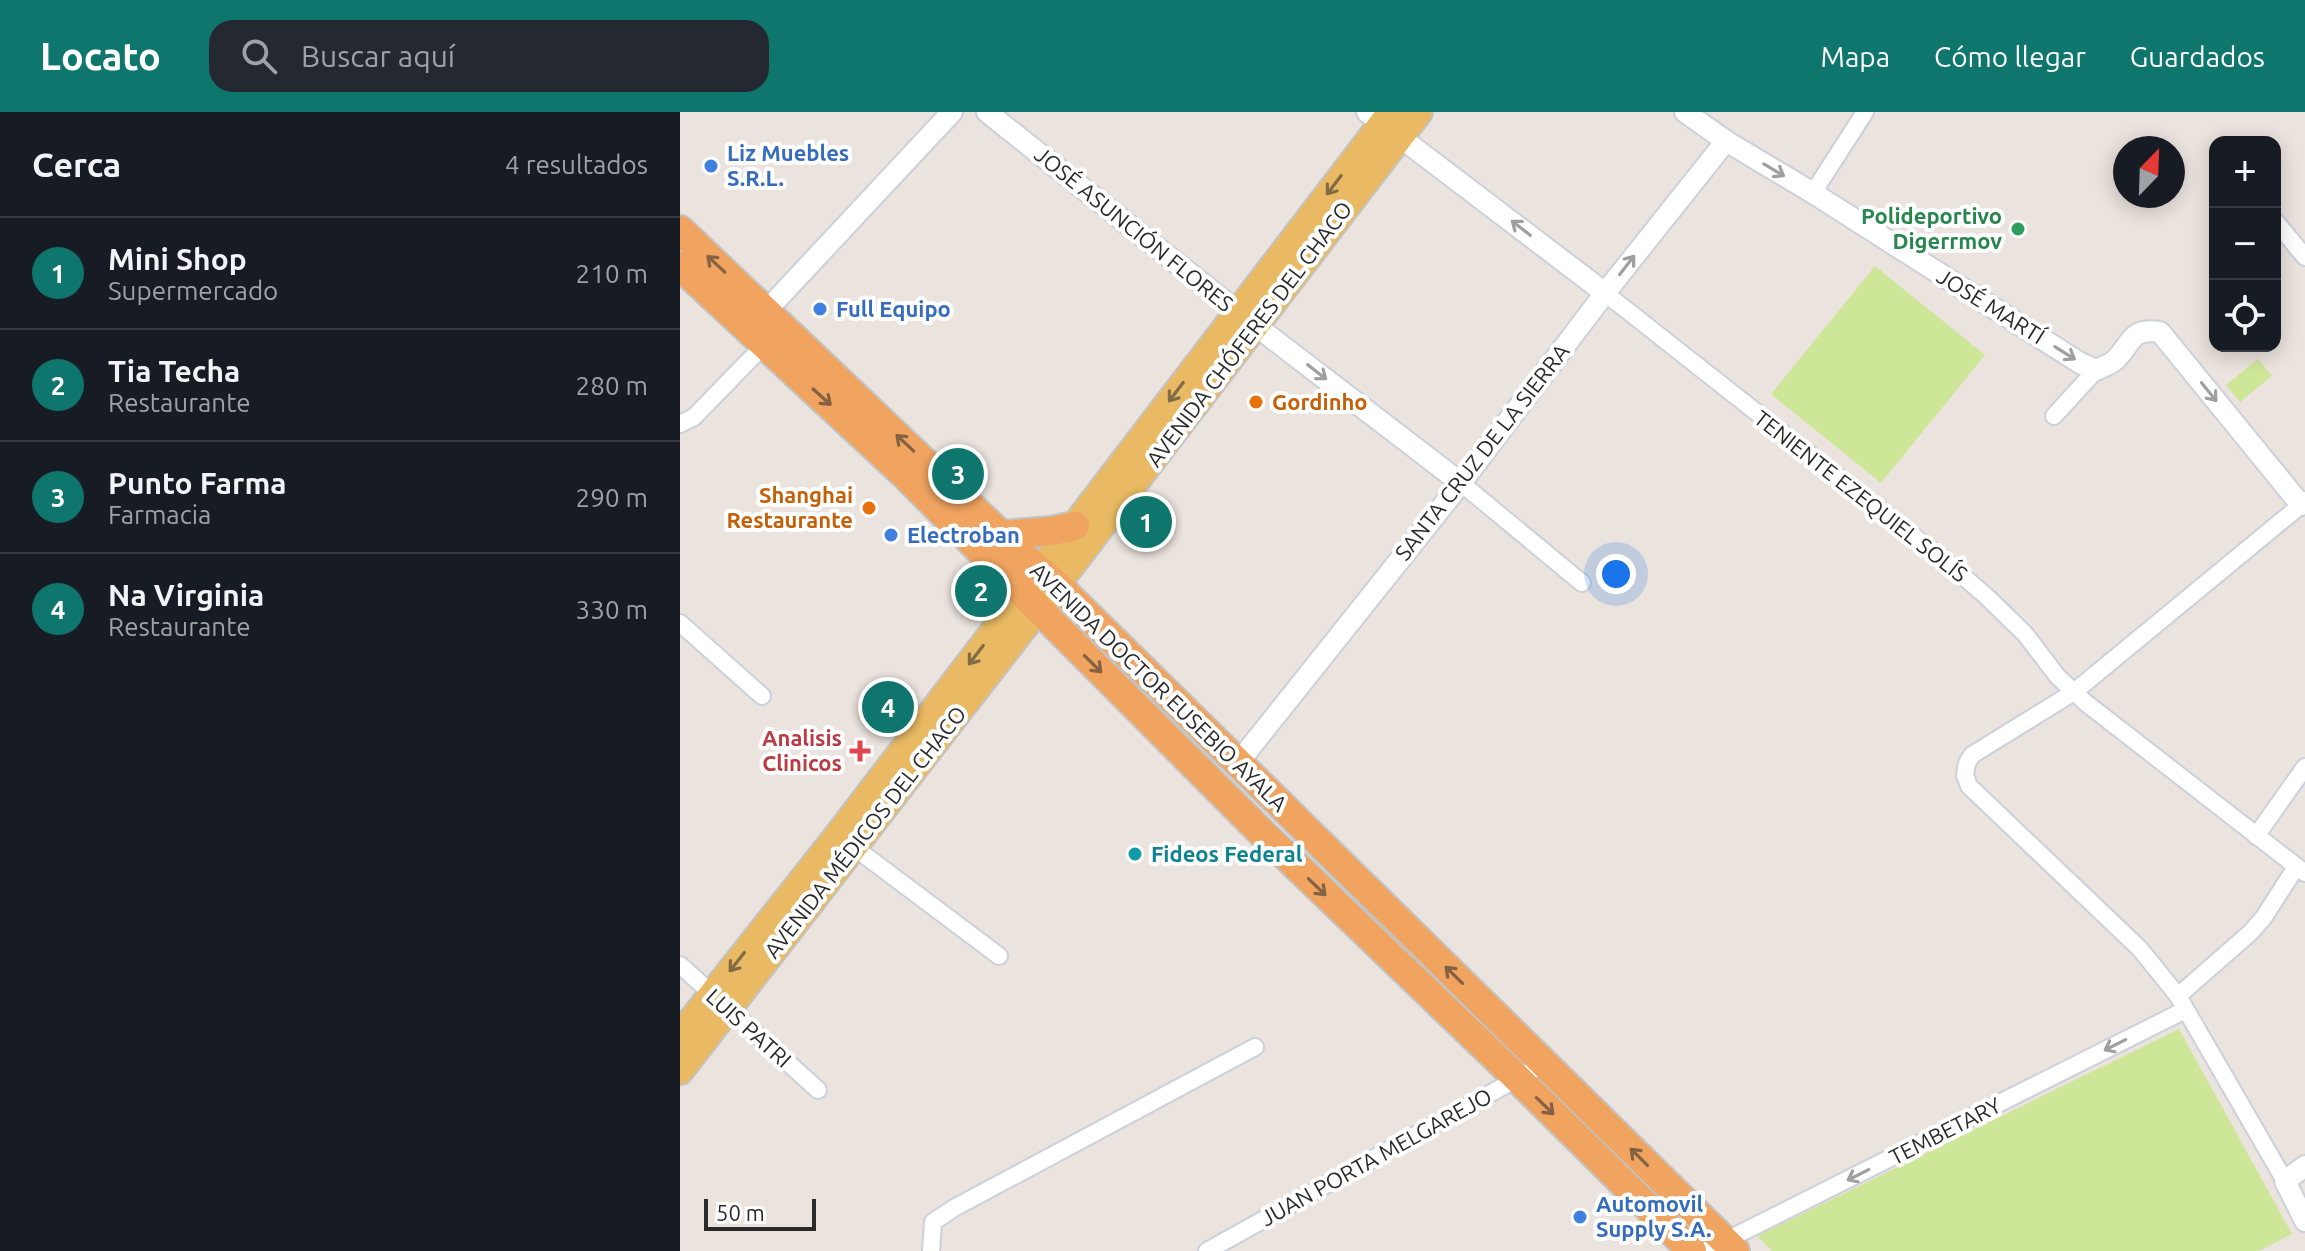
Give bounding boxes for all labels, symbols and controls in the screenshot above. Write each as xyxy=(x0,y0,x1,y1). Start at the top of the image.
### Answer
search box xyxy=(209,20,769,92)
icon: search xyxy=(237,34,281,78)
text: Locato xyxy=(40,35,161,77)
text: Buscar aquí xyxy=(301,39,455,73)
text: Mapa xyxy=(1821,41,1890,72)
text: Cómo llegar xyxy=(1934,41,2086,72)
text: Guardados xyxy=(2130,41,2265,72)
north arrow xyxy=(2113,136,2185,208)
map controls xyxy=(2209,136,2281,352)
button: + xyxy=(2209,136,2281,208)
place label: Liz Muebles S.R.L. xyxy=(727,140,849,190)
street label: JOSÉ ASUNCIÓN FLORES xyxy=(1030,140,1239,316)
text: Cerca xyxy=(32,145,121,183)
text: 4 resultados xyxy=(505,150,648,179)
marker: Liz Muebles S.R.L. xyxy=(702,157,720,175)
one-way arrow xyxy=(1762,162,1785,178)
one-way arrow xyxy=(1325,174,1342,196)
street label: AVENIDA CHÓFERES DEL CHACO xyxy=(1140,196,1356,471)
place label: Polideportivo Digerrmov xyxy=(1861,203,2002,253)
button: − xyxy=(2209,208,2281,280)
one-way arrow xyxy=(1511,220,1532,237)
marker: Polideportivo Digerrmov xyxy=(2009,220,2027,238)
text: Mini Shop xyxy=(108,242,247,276)
one-way arrow xyxy=(707,255,726,274)
one-way arrow xyxy=(1618,255,1635,276)
text: 1 xyxy=(51,259,65,288)
text: 210 m xyxy=(576,259,648,288)
street label: JOSÉ MARTÍ xyxy=(1933,262,2050,349)
text: Supermercado xyxy=(108,276,278,305)
button: locate xyxy=(2209,280,2281,352)
place label: Full Equipo xyxy=(836,296,951,321)
marker: Full Equipo xyxy=(811,300,829,318)
street label: SANTA CRUZ DE LA SIERRA xyxy=(1389,338,1574,565)
one-way arrow xyxy=(2053,346,2076,362)
text: Tia Techa xyxy=(108,354,240,388)
one-way arrow xyxy=(1306,364,1327,381)
text: 2 xyxy=(51,371,65,400)
text: 280 m xyxy=(576,371,648,400)
one-way arrow xyxy=(1168,381,1185,402)
one-way arrow xyxy=(2200,381,2218,402)
text: Restaurante xyxy=(108,388,251,417)
one-way arrow xyxy=(812,388,832,406)
place label: Gordinho xyxy=(1272,389,1368,414)
marker: Gordinho xyxy=(1247,393,1265,411)
street label: TENIENTE EZEQUIEL SOLÍS xyxy=(1750,404,1973,587)
one-way arrow xyxy=(895,433,915,452)
pin: 3 xyxy=(932,444,984,504)
text: Punto Farma xyxy=(108,466,287,500)
place label: Shanghai Restaurante xyxy=(726,482,853,532)
text: 3 xyxy=(51,483,65,512)
text: 290 m xyxy=(576,483,648,512)
pin: 1 xyxy=(1120,492,1172,552)
marker: Shanghai Restaurante xyxy=(860,499,878,517)
text: Farmacia xyxy=(108,500,211,529)
place label: Electroban xyxy=(907,522,1020,547)
marker: Electroban xyxy=(882,526,900,544)
your location xyxy=(1596,554,1636,594)
street label: AVENIDA DOCTOR EUSEBIO AYALA xyxy=(1026,557,1293,817)
pin: 2 xyxy=(955,561,1007,621)
text: Na Virginia xyxy=(108,578,264,612)
text: 4 xyxy=(51,595,65,624)
text: 330 m xyxy=(576,595,648,624)
text: Restaurante xyxy=(108,612,251,641)
one-way arrow xyxy=(967,644,984,665)
one-way arrow xyxy=(1084,654,1103,674)
pin: 4 xyxy=(862,677,914,737)
street label: AVENIDA MÉDICOS DEL CHACO xyxy=(758,700,971,962)
place label: Analisis Clinicos xyxy=(762,725,842,775)
marker: Analisis Clinicos xyxy=(849,740,871,762)
place label: Fideos Federal xyxy=(1151,841,1303,866)
marker: Fideos Federal xyxy=(1126,845,1144,863)
one-way arrow xyxy=(1307,877,1326,896)
one-way arrow xyxy=(728,951,746,971)
one-way arrow xyxy=(1444,965,1464,984)
street label: LUIS PATRI xyxy=(702,983,797,1072)
one-way arrow xyxy=(2104,1038,2128,1054)
street label: JUAN PORTA MELGAREJO xyxy=(1256,1083,1496,1231)
street label: TEMBETARY xyxy=(1885,1092,2005,1169)
one-way arrow xyxy=(1535,1096,1554,1115)
one-way arrow xyxy=(1630,1147,1649,1167)
one-way arrow xyxy=(1847,1167,1871,1183)
place label: Automovil Supply S.A. xyxy=(1596,1191,1711,1241)
scale bar xyxy=(704,1195,816,1231)
text: 50 m xyxy=(716,1200,765,1225)
marker: Automovil Supply S.A. xyxy=(1571,1208,1589,1226)

